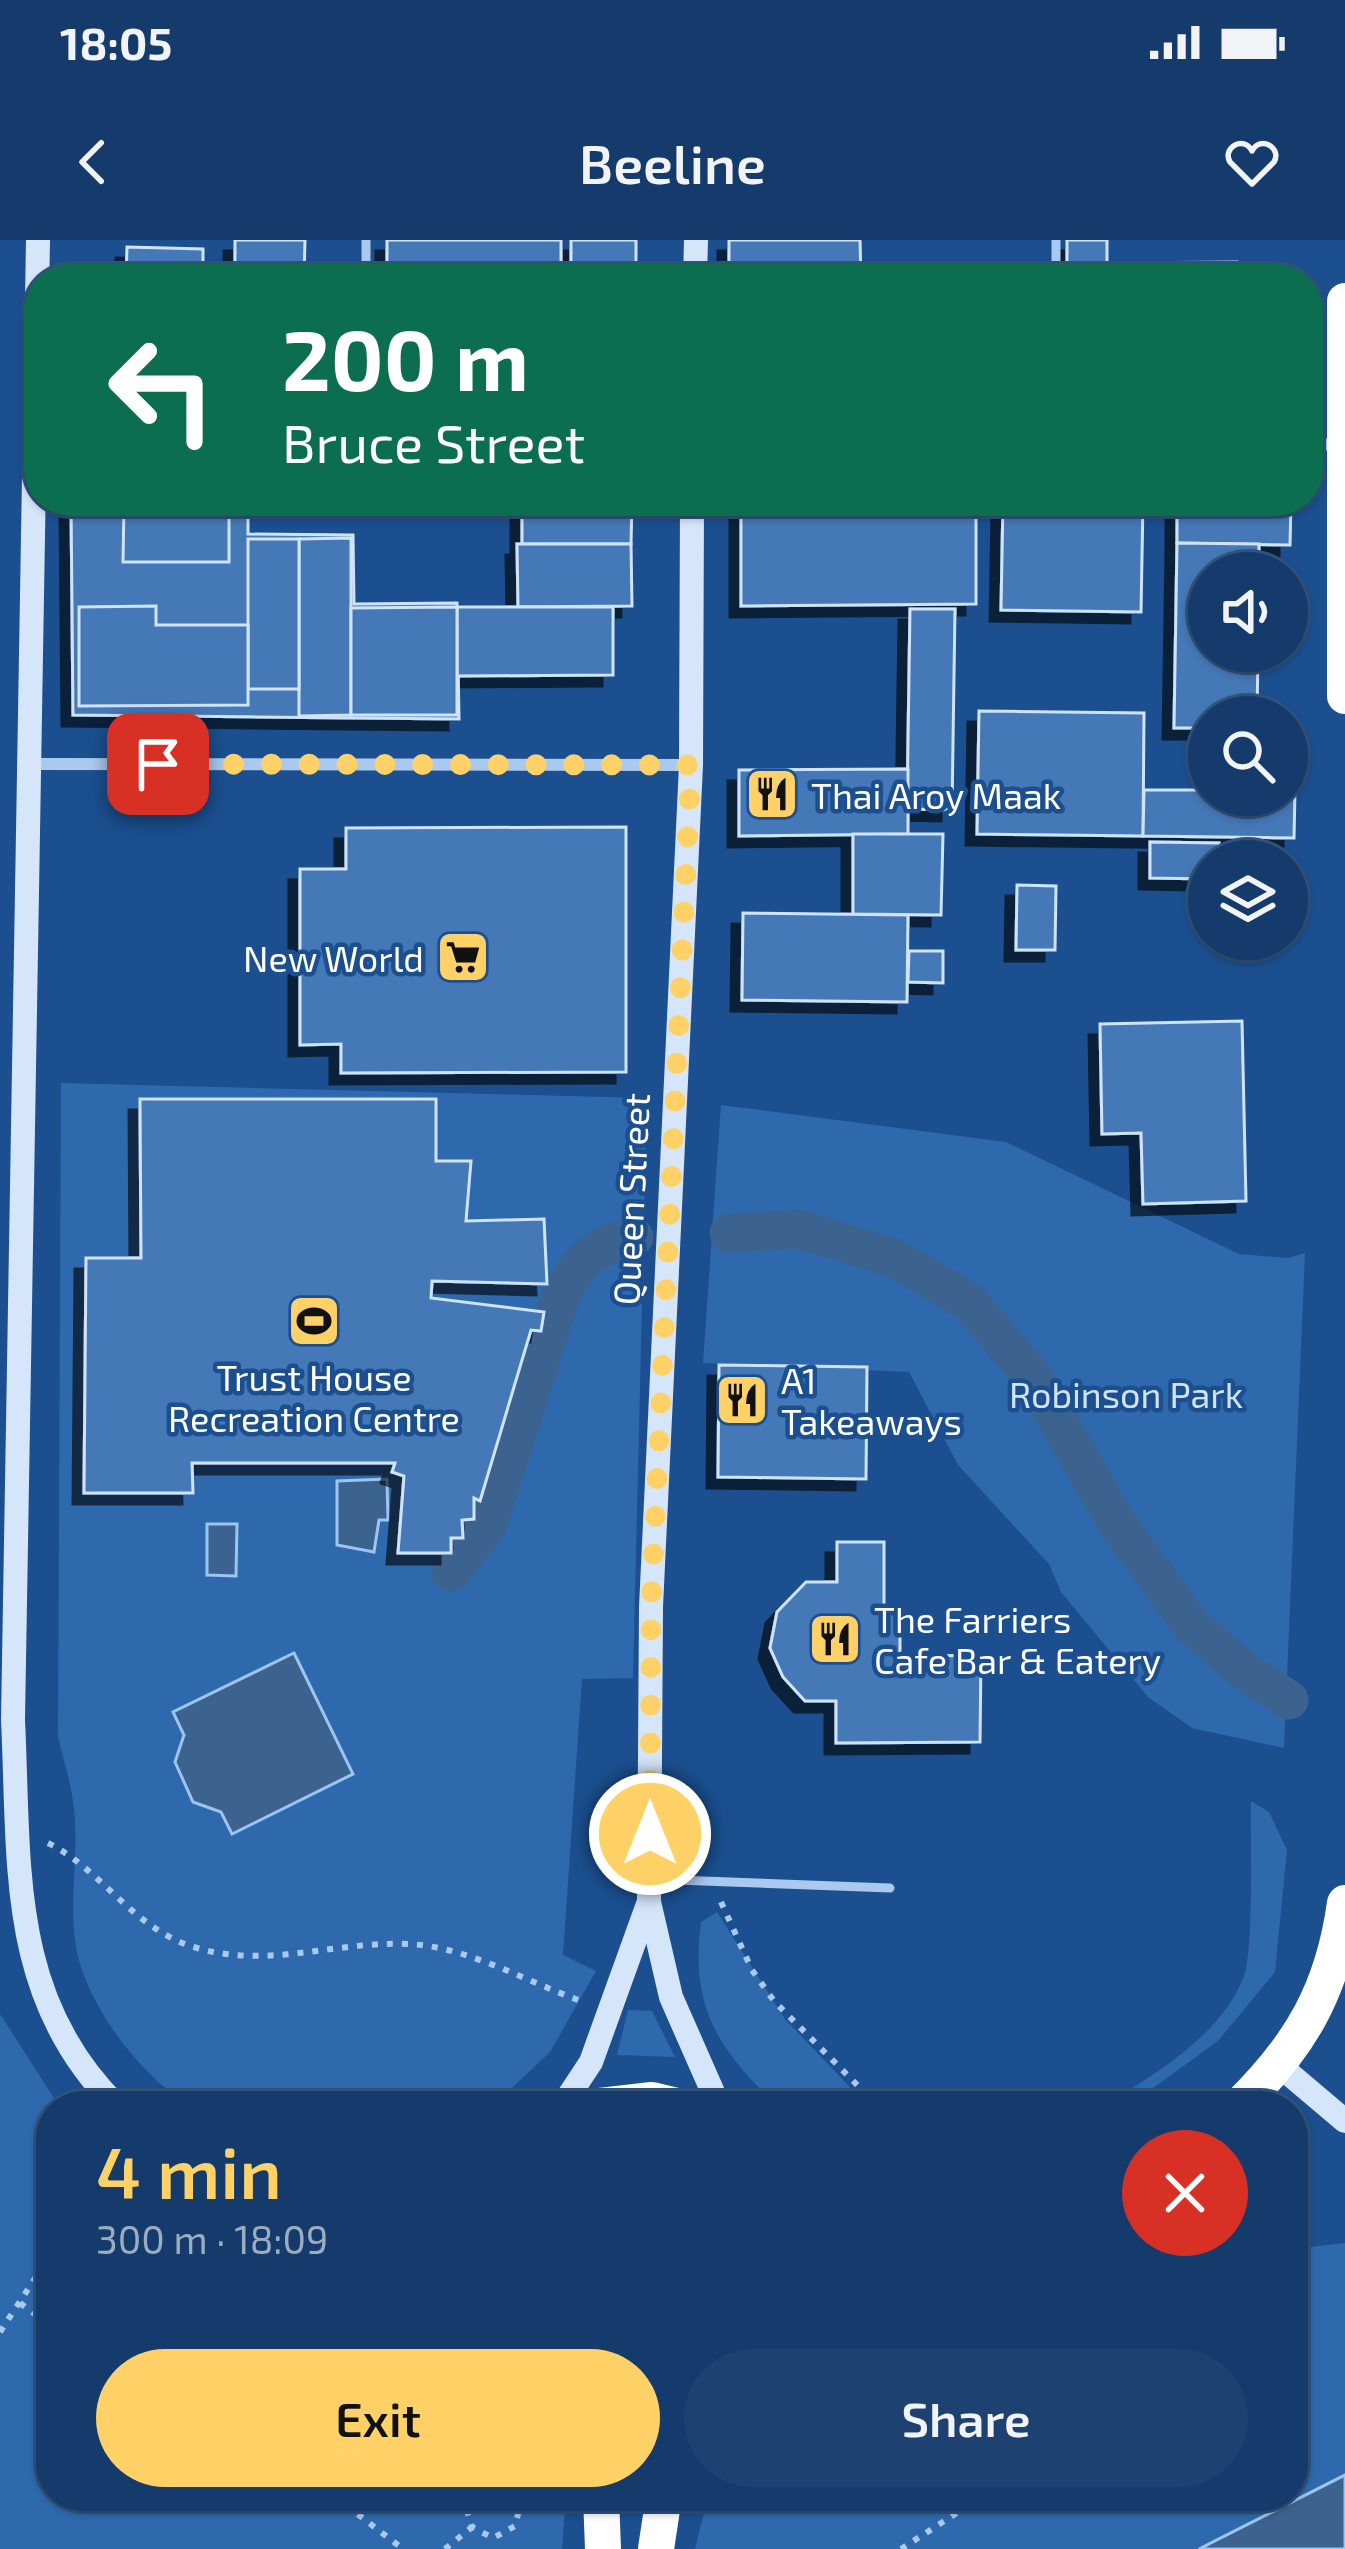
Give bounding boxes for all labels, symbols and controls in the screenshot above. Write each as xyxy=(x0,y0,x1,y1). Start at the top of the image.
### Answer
text: 18:05 xyxy=(60,15,172,69)
icon: back xyxy=(60,129,126,195)
icon: heart xyxy=(1219,129,1285,195)
text: Beeline xyxy=(579,130,766,195)
text: 200 m xyxy=(282,307,529,408)
icon: left xyxy=(84,312,240,468)
text: Bruce Street xyxy=(282,409,585,474)
map controls xyxy=(1188,552,1308,960)
button: sound xyxy=(1188,552,1308,672)
button: search xyxy=(1188,696,1308,816)
pin xyxy=(107,713,209,815)
icon: arrive xyxy=(125,731,191,797)
restaurant icon: Thai Aroy Maak xyxy=(744,766,800,822)
place label: Thai Aroy Maak xyxy=(811,773,1061,816)
button: layers xyxy=(1188,840,1308,960)
supermarket icon: New World xyxy=(435,929,491,985)
place label: New World xyxy=(243,936,424,979)
street label: Queen Street xyxy=(603,1092,657,1306)
sports icon: Trust House Recreation Centre xyxy=(286,1293,342,1349)
place label: Trust House Recreation Centre xyxy=(168,1355,460,1439)
place label: A1 Takeaways xyxy=(781,1358,962,1442)
restaurant icon: A1 Takeaways xyxy=(714,1372,770,1428)
park label: Robinson Park xyxy=(1009,1372,1243,1415)
place label: The Farriers Cafe Bar & Eatery xyxy=(874,1597,1161,1681)
restaurant icon: The Farriers Cafe Bar & Eatery xyxy=(807,1611,863,1667)
position arrow xyxy=(587,1771,713,1897)
text: 4 min xyxy=(96,2127,282,2213)
button: close xyxy=(1122,2130,1248,2256)
text: 300 m · 18:09 xyxy=(96,2215,328,2262)
button: Exit xyxy=(96,2349,660,2487)
button: Share xyxy=(684,2349,1248,2487)

